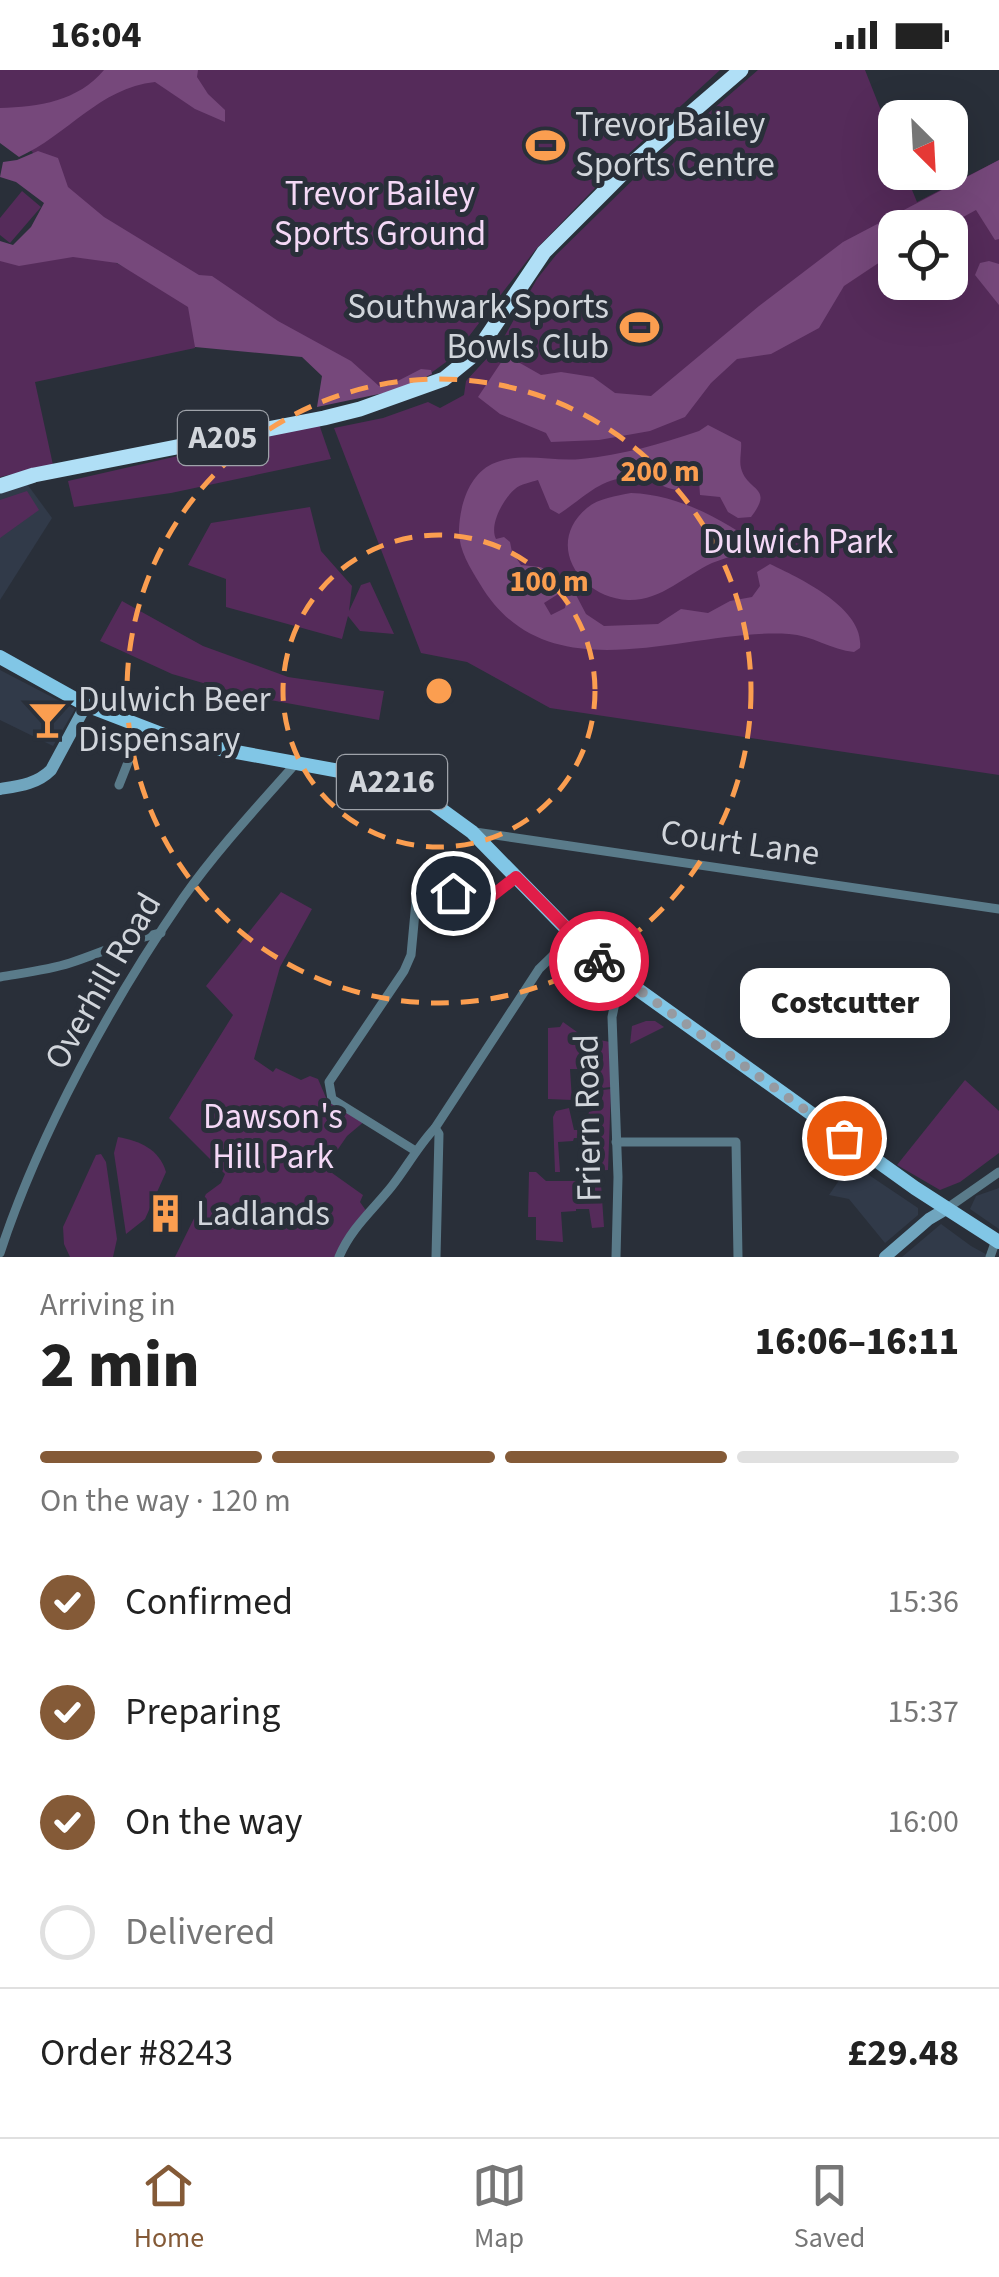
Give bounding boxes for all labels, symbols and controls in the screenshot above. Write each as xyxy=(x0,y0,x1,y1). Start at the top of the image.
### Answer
text: 16:04 xyxy=(50,8,142,62)
place label: Trevor Bailey Sports Centre xyxy=(575,100,775,190)
north arrow xyxy=(878,100,968,190)
map controls xyxy=(878,100,968,300)
sports icon: Trevor Bailey Sports Centre xyxy=(524,124,566,166)
park label: Trevor Bailey Sports Ground xyxy=(274,169,486,259)
button: locate xyxy=(878,210,968,300)
place label: Southwark Sports Bowls Club xyxy=(347,282,609,372)
sports icon: Southwark Sports Bowls Club xyxy=(618,306,660,348)
road number: A205 xyxy=(178,411,268,465)
text: 200 m xyxy=(620,450,700,493)
park label: Dulwich Park xyxy=(703,517,894,567)
text: 100 m xyxy=(509,560,589,603)
centre of rings xyxy=(421,673,457,709)
place label: Dulwich Beer Dispensary xyxy=(78,675,272,765)
bar icon: Dulwich Beer Dispensary xyxy=(27,699,69,741)
road number: A2216 xyxy=(337,755,447,809)
street label: Court Lane xyxy=(657,807,823,879)
pin xyxy=(411,851,496,936)
icon: home xyxy=(426,866,481,921)
street label: Overhill Road xyxy=(32,883,174,1079)
courier xyxy=(549,911,649,1011)
icon: bike xyxy=(572,934,627,989)
callout: Costcutter xyxy=(739,968,949,1038)
text: Costcutter xyxy=(771,980,919,1026)
street label: Friern Road xyxy=(562,1034,614,1202)
park label: Dawson's Hill Park xyxy=(203,1092,343,1182)
pin xyxy=(802,1096,887,1181)
icon: bag xyxy=(817,1111,872,1166)
place label: Ladlands xyxy=(196,1189,330,1239)
building icon: Ladlands xyxy=(145,1193,187,1235)
text: Arriving in xyxy=(40,1282,176,1328)
text: 16:06–16:11 xyxy=(755,1315,959,1369)
text: 2 min xyxy=(40,1319,200,1412)
text: On the way · 120 m xyxy=(40,1478,291,1524)
icon: check xyxy=(40,1575,95,1630)
text: Confirmed xyxy=(125,1575,293,1629)
text: 15:36 xyxy=(887,1579,959,1625)
icon: check xyxy=(40,1685,95,1740)
text: Preparing xyxy=(125,1685,280,1739)
text: 15:37 xyxy=(887,1689,959,1735)
icon: check xyxy=(40,1795,95,1850)
text: On the way xyxy=(125,1795,302,1849)
text: 16:00 xyxy=(887,1799,959,1845)
text: Delivered xyxy=(125,1905,275,1959)
text: Order #8243 xyxy=(40,2026,233,2080)
text: £29.48 xyxy=(847,2026,959,2080)
tab: Home xyxy=(134,2158,204,2258)
tab: Map xyxy=(472,2158,527,2258)
tab: Saved xyxy=(794,2158,865,2258)

